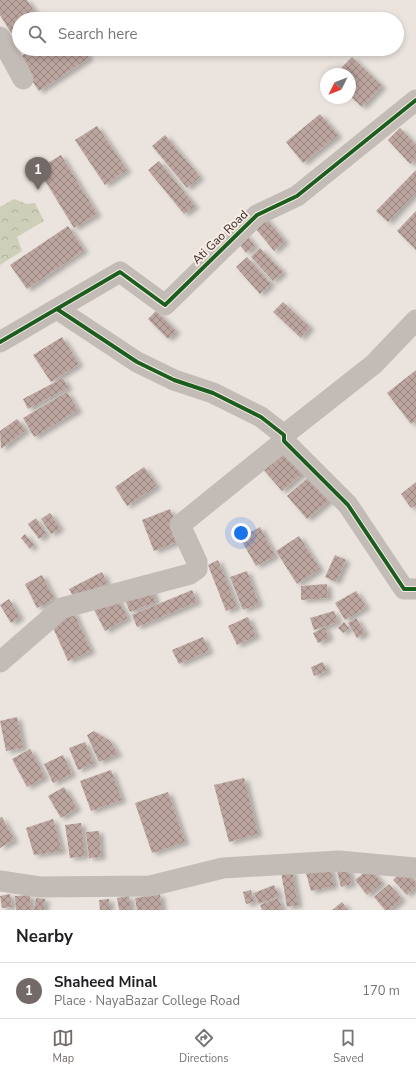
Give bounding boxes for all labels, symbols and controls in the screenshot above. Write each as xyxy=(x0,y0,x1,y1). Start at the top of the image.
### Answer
search box xyxy=(12,12,404,56)
icon: search xyxy=(26,23,48,45)
text: Search here xyxy=(58,24,138,44)
north arrow xyxy=(320,68,356,104)
pin: 1 xyxy=(25,157,51,190)
street label: Ati Gao Road xyxy=(189,206,251,268)
your location xyxy=(231,523,251,543)
text: Nearby xyxy=(16,925,73,948)
text: Shaheed Minal xyxy=(54,972,157,992)
text: 1 xyxy=(25,982,33,1000)
text: 170 m xyxy=(362,982,400,1000)
text: Place · NayaBazar College Road xyxy=(54,992,240,1010)
tab: Map xyxy=(52,1027,74,1066)
tab: Directions xyxy=(179,1027,229,1066)
tab: Saved xyxy=(333,1027,364,1066)

